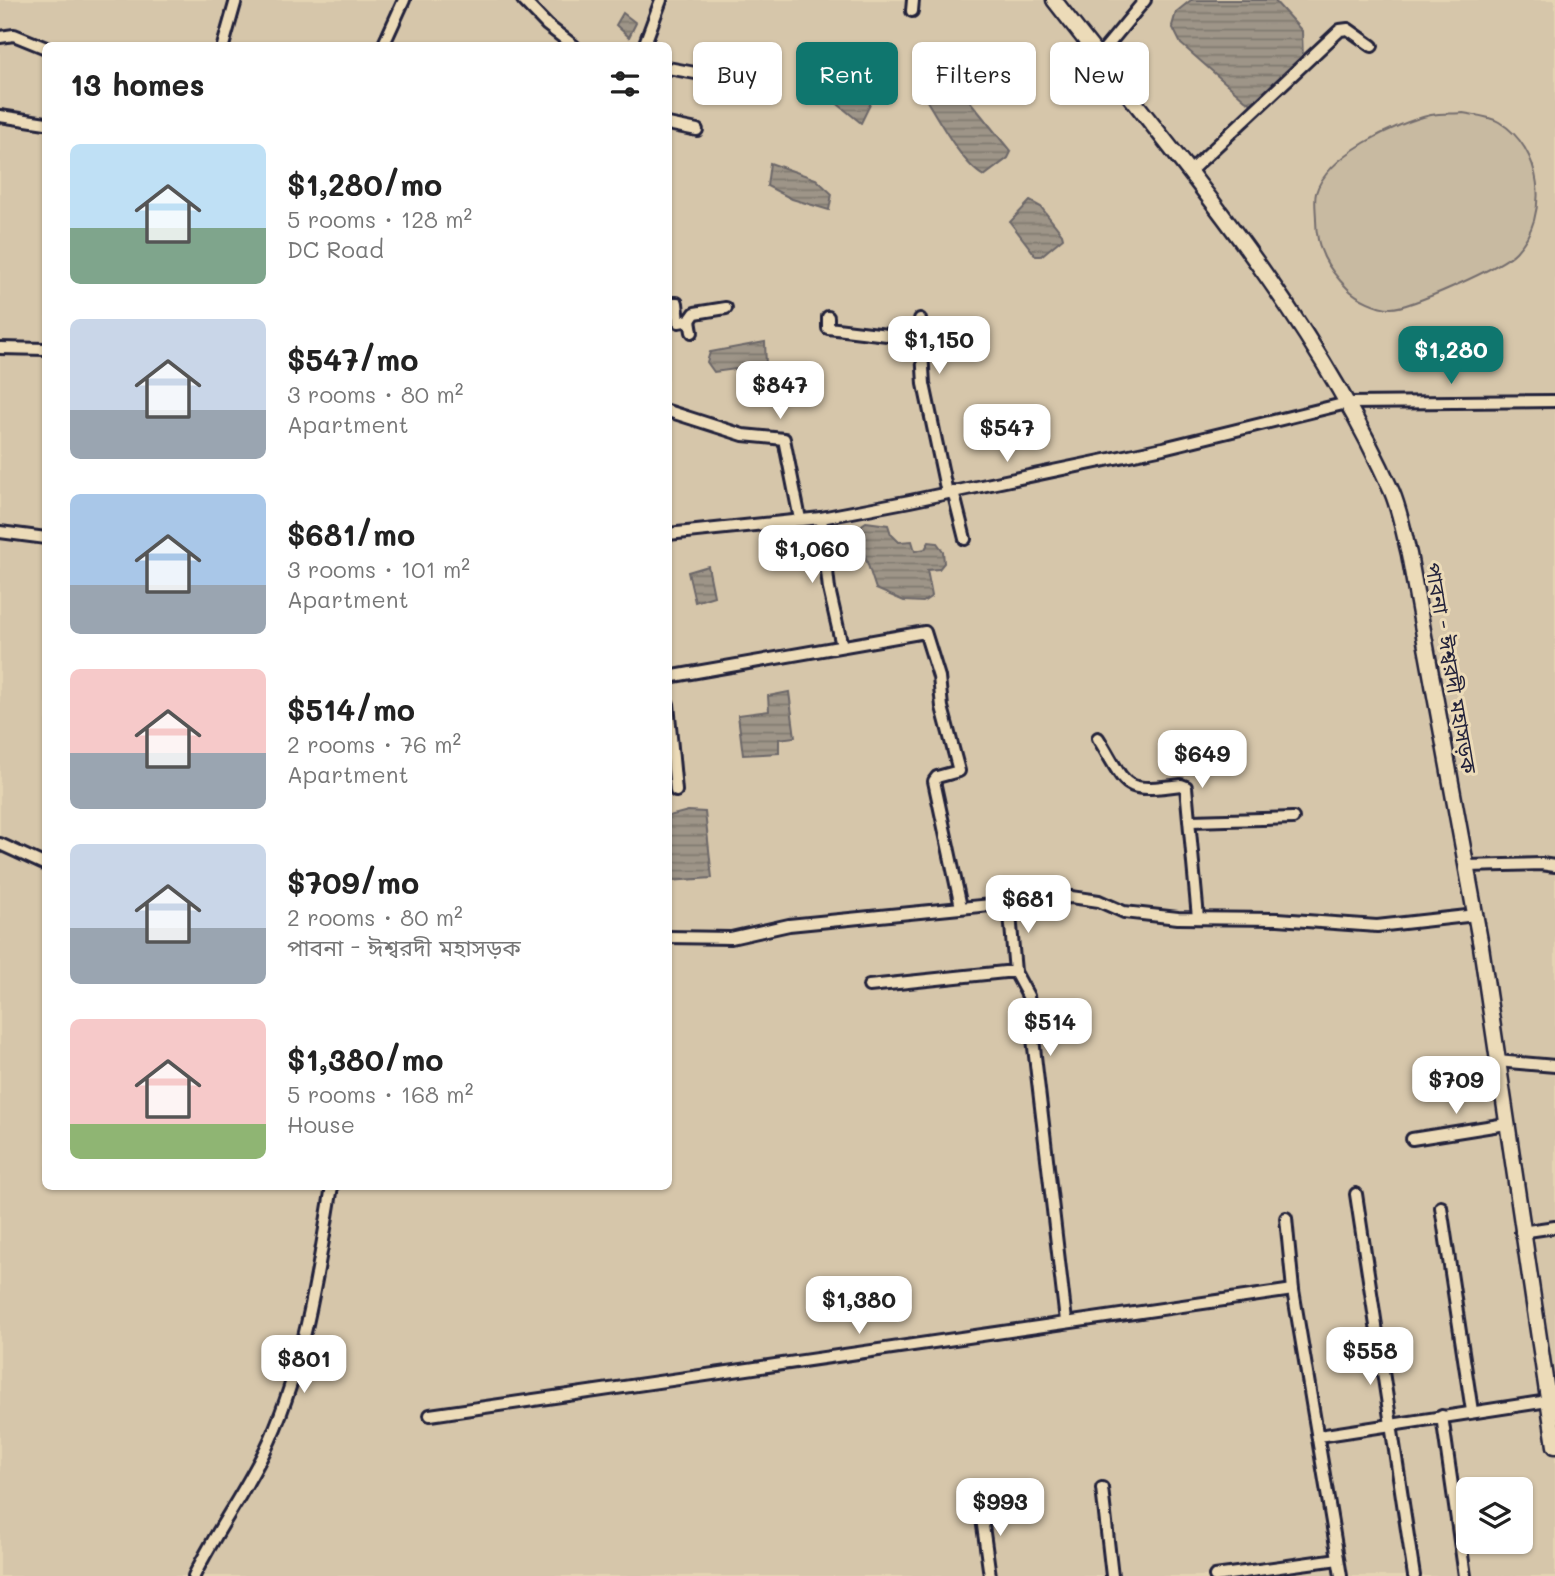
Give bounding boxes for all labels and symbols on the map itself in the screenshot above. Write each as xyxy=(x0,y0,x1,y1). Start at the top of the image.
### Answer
pin: $1,150 xyxy=(882,316,996,376)
pin: $1,280 xyxy=(1394,326,1508,386)
pin: $847 xyxy=(739,362,821,421)
pin: $547 xyxy=(966,405,1048,464)
pin: $1,060 xyxy=(755,526,869,585)
street label: পাবনা - ঈশ্বরদী মহাসড়ক xyxy=(1420,561,1484,777)
pin: $649 xyxy=(1161,730,1243,790)
pin: $681 xyxy=(987,876,1069,935)
pin: $514 xyxy=(1009,998,1091,1058)
pin: $709 xyxy=(1415,1056,1497,1116)
pin: $1,380 xyxy=(802,1276,916,1336)
pin: $558 xyxy=(1329,1328,1411,1387)
pin: $801 xyxy=(263,1336,345,1395)
pin: $993 xyxy=(959,1478,1041,1538)

